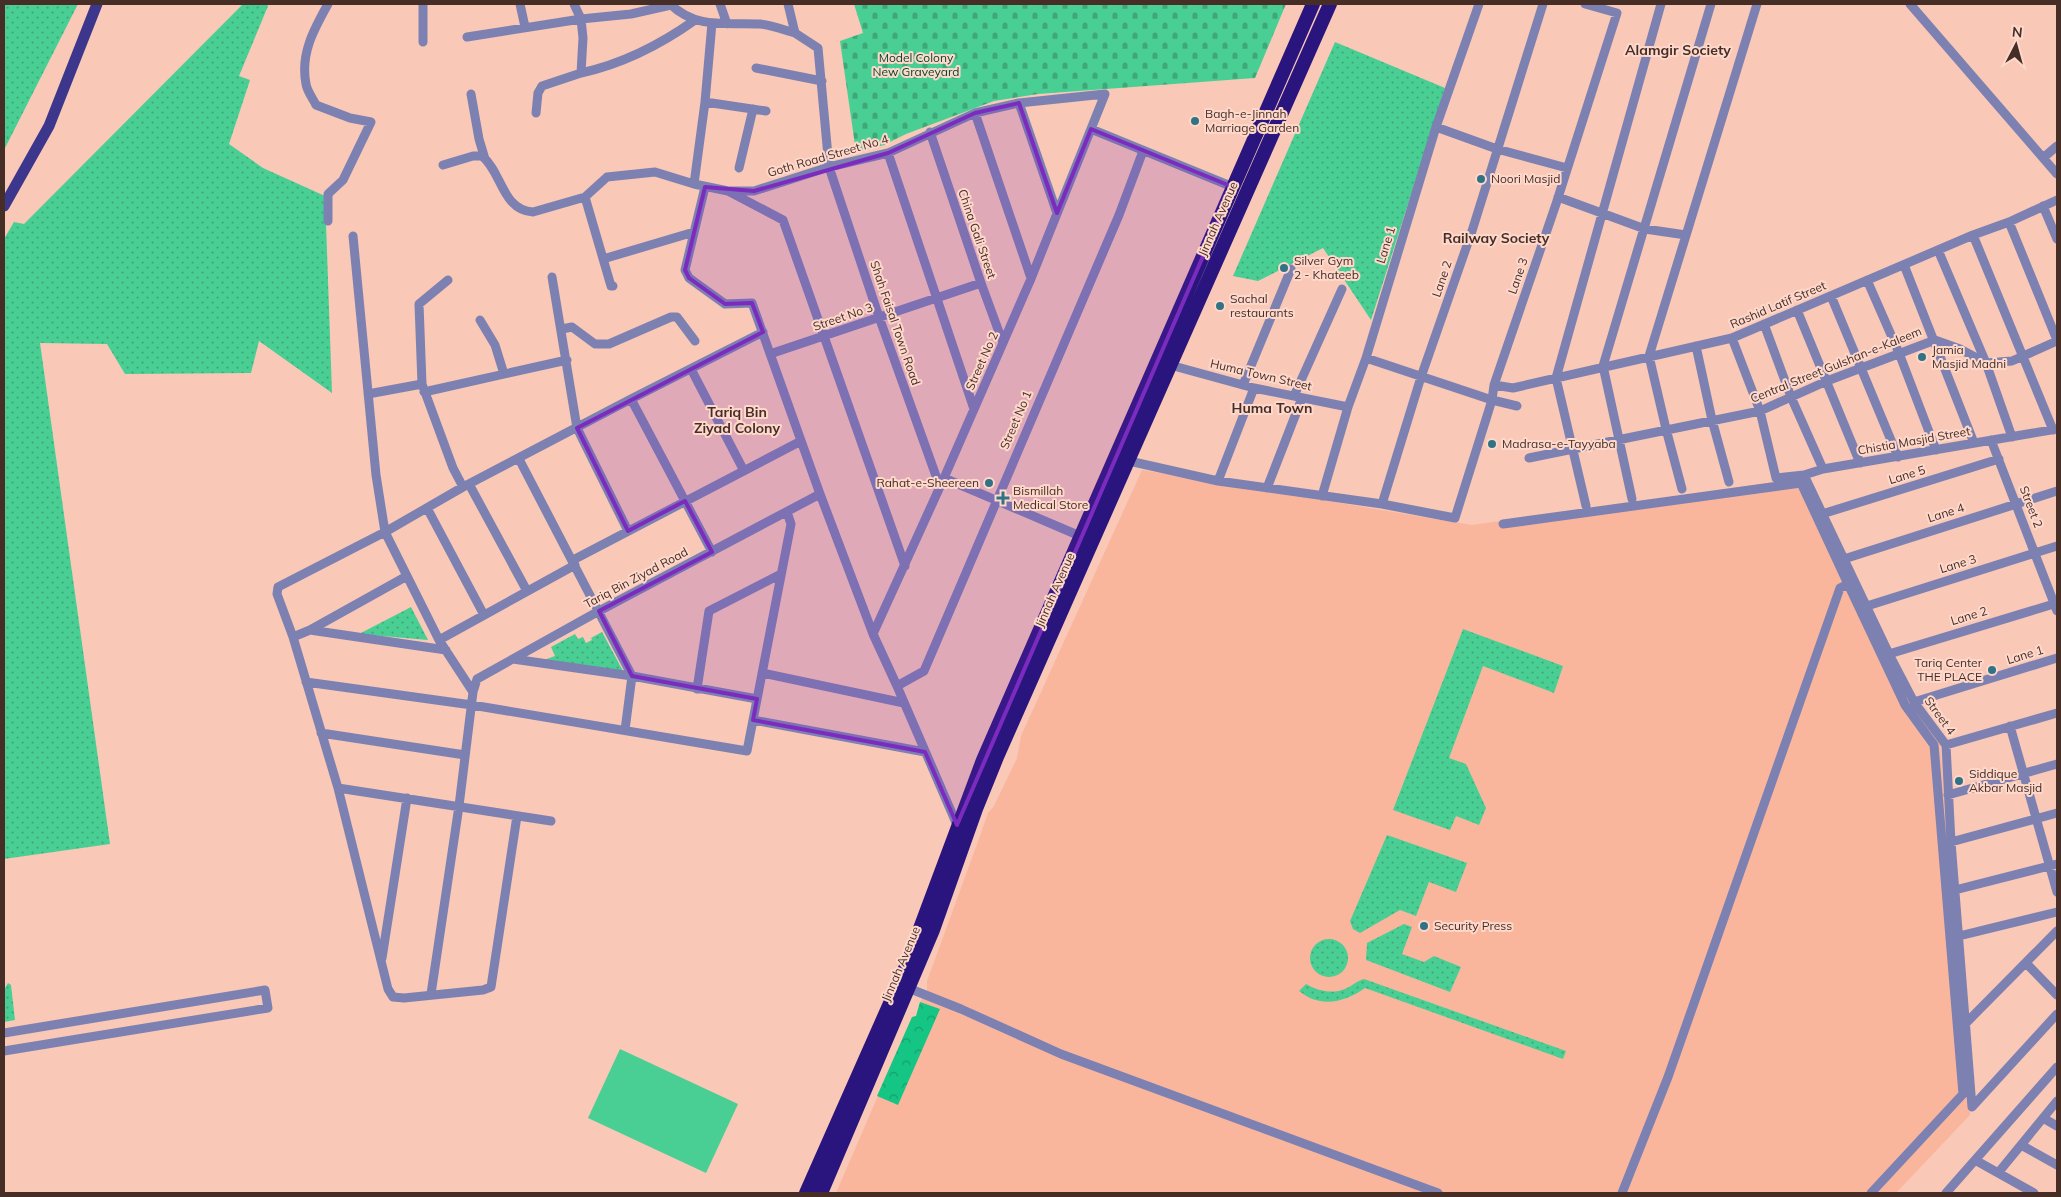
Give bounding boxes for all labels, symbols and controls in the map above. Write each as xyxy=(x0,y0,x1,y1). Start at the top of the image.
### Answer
north arrow xyxy=(1991,20,2041,70)
text: N xyxy=(2011,23,2024,42)
district label: Alamgir Society xyxy=(1625,41,1731,59)
park label: Model Colony New Graveyard xyxy=(873,50,959,79)
place label: Bagh-e-Jinnah Marriage Garden xyxy=(1205,106,1299,135)
marker: Bagh-e-Jinnah Marriage Garden xyxy=(1189,115,1201,127)
street label: Goth Road Street No 4 xyxy=(766,131,890,180)
place label: Noori Masjid xyxy=(1491,171,1560,186)
marker: Noori Masjid xyxy=(1475,173,1487,185)
street label: Jinnah Avenue xyxy=(1194,179,1241,258)
street label: China Gali Street xyxy=(955,187,1000,280)
street label: Lane 1 xyxy=(1373,225,1398,265)
district label: Railway Society xyxy=(1443,229,1550,247)
place label: Silver Gym 2 - Khateeb xyxy=(1294,253,1359,282)
street label: Lane 3 xyxy=(1504,256,1531,296)
street label: Shah Faisal Town Road xyxy=(867,259,924,387)
street label: Lane 2 xyxy=(1428,259,1455,299)
marker: Silver Gym 2 - Khateeb xyxy=(1278,262,1290,274)
street label: Rashid Latif Street xyxy=(1728,278,1828,332)
place label: Sachal restaurants xyxy=(1230,291,1294,320)
street label: Street No 3 xyxy=(811,299,875,334)
marker: Sachal restaurants xyxy=(1214,300,1226,312)
street label: Central Street Gulshan-e-Kaleem xyxy=(1748,323,1924,406)
street label: Street No 2 xyxy=(962,329,1001,392)
place label: Jamia Masjid Madni xyxy=(1932,342,2006,371)
marker: Jamia Masjid Madni xyxy=(1916,351,1928,363)
street label: Huma Town Street xyxy=(1209,356,1313,394)
street label: Street No 1 xyxy=(996,388,1035,451)
district label: Huma Town xyxy=(1232,399,1312,417)
district label: Tariq Bin Ziyad Colony xyxy=(694,403,780,437)
street label: Chistia Masjid Street xyxy=(1856,423,1971,458)
place label: Madrasa-e-Tayyaba xyxy=(1502,436,1616,451)
marker: Madrasa-e-Tayyaba xyxy=(1486,438,1498,450)
street label: Lane 5 xyxy=(1887,462,1927,487)
place label: Rahat-e-Sheereen xyxy=(876,475,979,490)
marker: Rahat-e-Sheereen xyxy=(983,477,995,489)
place label: Bismillah Medical Store xyxy=(1013,483,1088,512)
street label: Street 2 xyxy=(2017,484,2046,530)
marker: Bismillah Medical Store xyxy=(997,492,1009,504)
street label: Lane 4 xyxy=(1926,500,1966,525)
street label: Tariq Bin Ziyad Road xyxy=(581,544,690,611)
street label: Jinnah Avenue xyxy=(1031,550,1078,629)
street label: Lane 3 xyxy=(1938,551,1978,576)
street label: Lane 2 xyxy=(1949,603,1989,628)
street label: Lane 1 xyxy=(2005,642,2045,667)
place label: Tariq Center THE PLACE xyxy=(1915,655,1983,684)
marker: Tariq Center THE PLACE xyxy=(1986,664,1998,676)
street label: Street 4 xyxy=(1922,694,1959,738)
place label: Siddique Akbar Masjid xyxy=(1969,766,2042,795)
marker: Siddique Akbar Masjid xyxy=(1953,775,1965,787)
place label: Security Press xyxy=(1434,918,1512,933)
marker: Security Press xyxy=(1418,920,1430,932)
street label: Jinnah Avenue xyxy=(878,924,923,1004)

